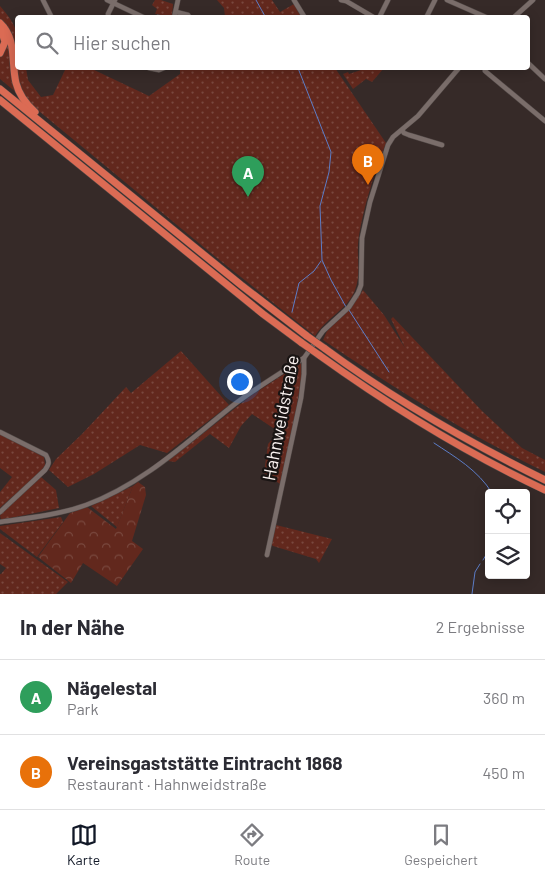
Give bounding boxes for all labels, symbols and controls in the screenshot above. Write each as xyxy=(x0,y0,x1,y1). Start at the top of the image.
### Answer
search box xyxy=(15,15,530,70)
icon: search xyxy=(33,29,61,57)
text: Hier suchen xyxy=(73,31,171,54)
pin: B xyxy=(352,144,384,185)
pin: A xyxy=(232,156,264,197)
street label: Hahnweidstraße xyxy=(257,353,303,482)
your location xyxy=(227,369,253,395)
map controls xyxy=(485,489,530,579)
button: locate xyxy=(485,489,530,534)
button: layers xyxy=(485,534,530,579)
text: In der Nähe xyxy=(20,614,125,639)
text: 2 Ergebnisse xyxy=(436,617,525,636)
text: Nägelestal xyxy=(67,676,157,699)
text: A xyxy=(31,688,41,707)
text: 360 m xyxy=(483,688,525,707)
text: Park xyxy=(67,699,98,718)
text: Vereinsgaststätte Eintracht 1868 xyxy=(67,751,343,774)
text: B xyxy=(31,763,41,782)
text: 450 m xyxy=(482,763,525,782)
text: Restaurant · Hahnweidstraße xyxy=(67,774,267,793)
tab: Karte xyxy=(67,821,100,868)
tab: Route xyxy=(234,821,270,868)
tab: Gespeichert xyxy=(404,821,478,868)

